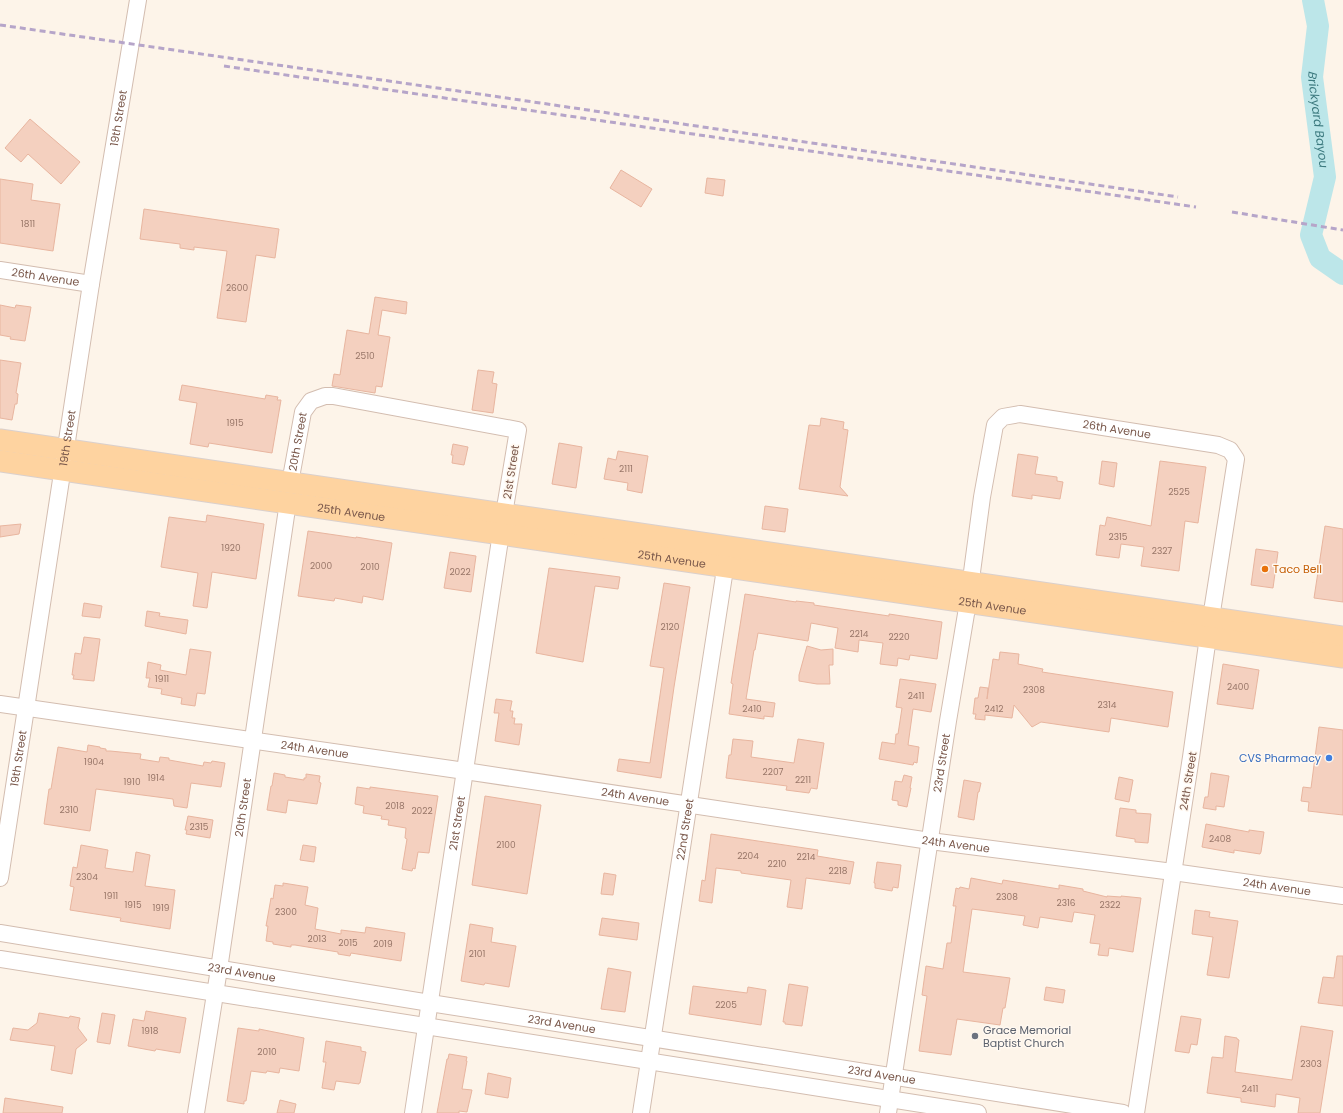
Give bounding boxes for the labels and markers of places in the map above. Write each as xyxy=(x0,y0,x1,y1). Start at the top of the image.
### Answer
place label: Taco Bell xyxy=(1273,561,1322,577)
marker: Taco Bell xyxy=(1260,564,1270,574)
place label: CVS Pharmacy xyxy=(1239,750,1322,766)
marker: CVS Pharmacy xyxy=(1324,753,1334,763)
place label: Grace Memorial Baptist Church xyxy=(983,1022,1071,1051)
marker: Grace Memorial Baptist Church xyxy=(970,1031,980,1041)

